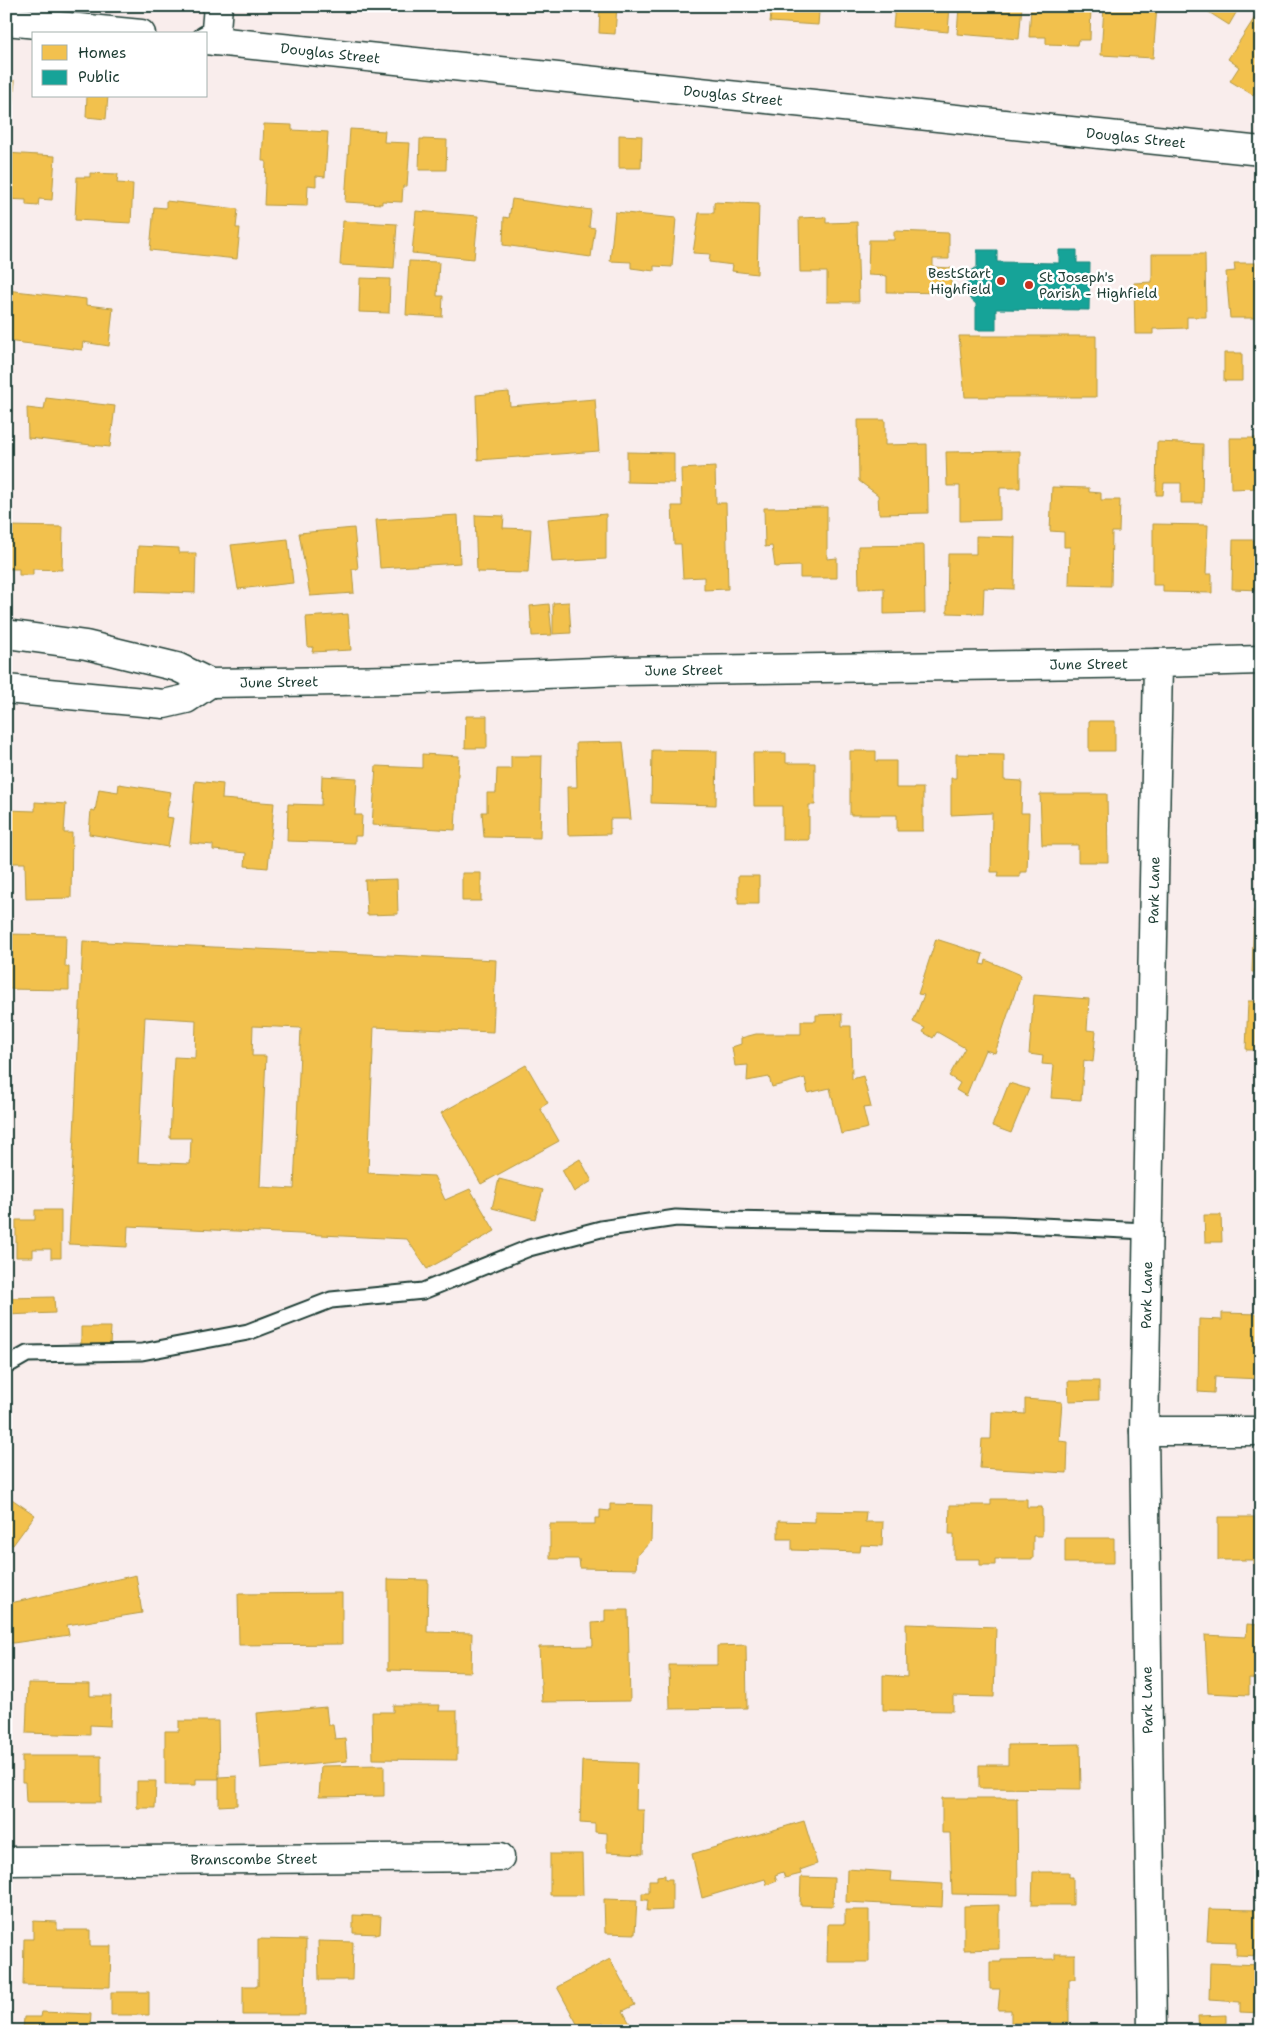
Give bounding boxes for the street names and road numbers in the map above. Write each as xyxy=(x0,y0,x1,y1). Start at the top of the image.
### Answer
street label: Douglas Street xyxy=(280,39,381,67)
street label: Douglas Street xyxy=(682,81,784,110)
street label: Douglas Street xyxy=(1085,124,1187,152)
street label: June Street xyxy=(1049,654,1128,674)
street label: June Street xyxy=(644,660,723,680)
street label: June Street xyxy=(239,672,318,692)
street label: Park Lane xyxy=(1144,856,1163,924)
street label: Park Lane xyxy=(1137,1261,1156,1329)
street label: Park Lane xyxy=(1137,1666,1157,1734)
street label: Branscombe Street xyxy=(190,1849,318,1869)

